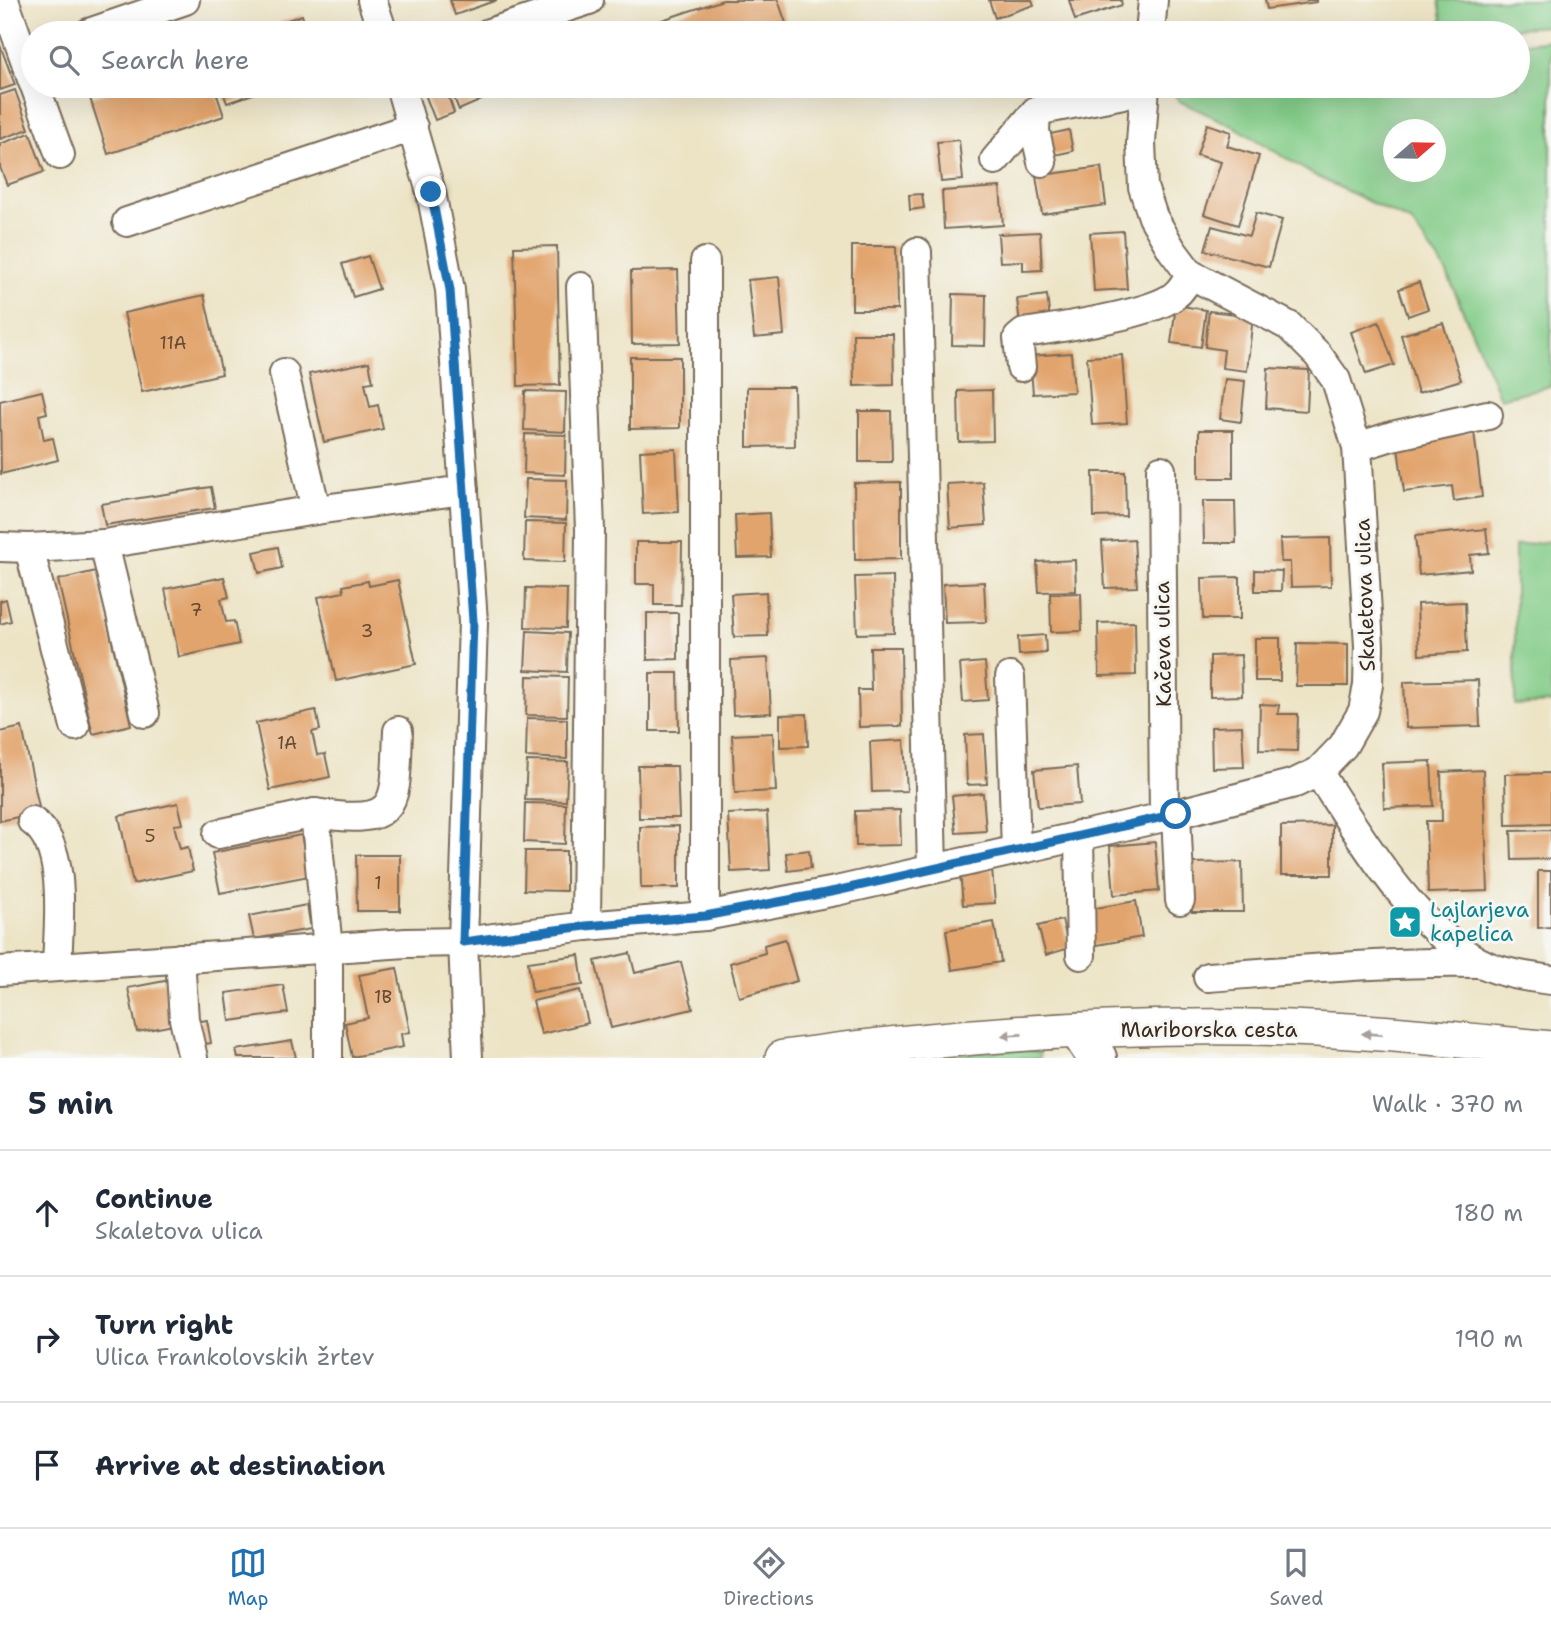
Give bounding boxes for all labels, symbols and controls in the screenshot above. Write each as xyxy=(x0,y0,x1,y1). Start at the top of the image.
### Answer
search box xyxy=(21,21,1530,98)
icon: search xyxy=(45,41,83,79)
text: Search here xyxy=(101,42,250,77)
north arrow xyxy=(1383,119,1446,182)
route end xyxy=(415,176,446,207)
house number: 11A xyxy=(160,331,186,355)
street label: Skaletova ulica xyxy=(1348,518,1382,672)
street label: Kačeva ulica xyxy=(1148,581,1178,707)
house number: 7 xyxy=(190,598,202,622)
house number: 3 xyxy=(361,619,373,643)
house number: 1A xyxy=(277,731,297,755)
route start xyxy=(1160,798,1191,829)
house number: 5 xyxy=(144,824,156,848)
house number: 1 xyxy=(374,871,382,895)
place label: Lajlarjeva kapelica xyxy=(1430,896,1529,948)
place icon: Lajlarjeva kapelica xyxy=(1386,903,1424,941)
house number: 1B xyxy=(374,985,392,1009)
street label: Mariborska cesta xyxy=(1121,1016,1297,1044)
one-way arrow xyxy=(1361,1028,1383,1039)
one-way arrow xyxy=(1001,1030,1023,1041)
text: 5 min xyxy=(28,1083,113,1124)
text: Walk · 370 m xyxy=(1372,1089,1523,1119)
text: Continue xyxy=(95,1181,213,1216)
icon: ahead xyxy=(28,1194,66,1232)
text: 180 m xyxy=(1454,1198,1523,1228)
text: Skaletova ulica xyxy=(95,1216,263,1246)
text: Turn right xyxy=(95,1307,233,1342)
icon: right xyxy=(28,1320,66,1358)
text: 190 m xyxy=(1455,1324,1523,1354)
text: Ulica Frankolovskih žrtev xyxy=(95,1342,375,1372)
icon: arrive xyxy=(28,1446,66,1484)
text: Arrive at destination xyxy=(95,1448,385,1483)
tab: Map xyxy=(228,1544,268,1611)
tab: Directions xyxy=(724,1544,814,1611)
tab: Saved xyxy=(1269,1544,1323,1611)

